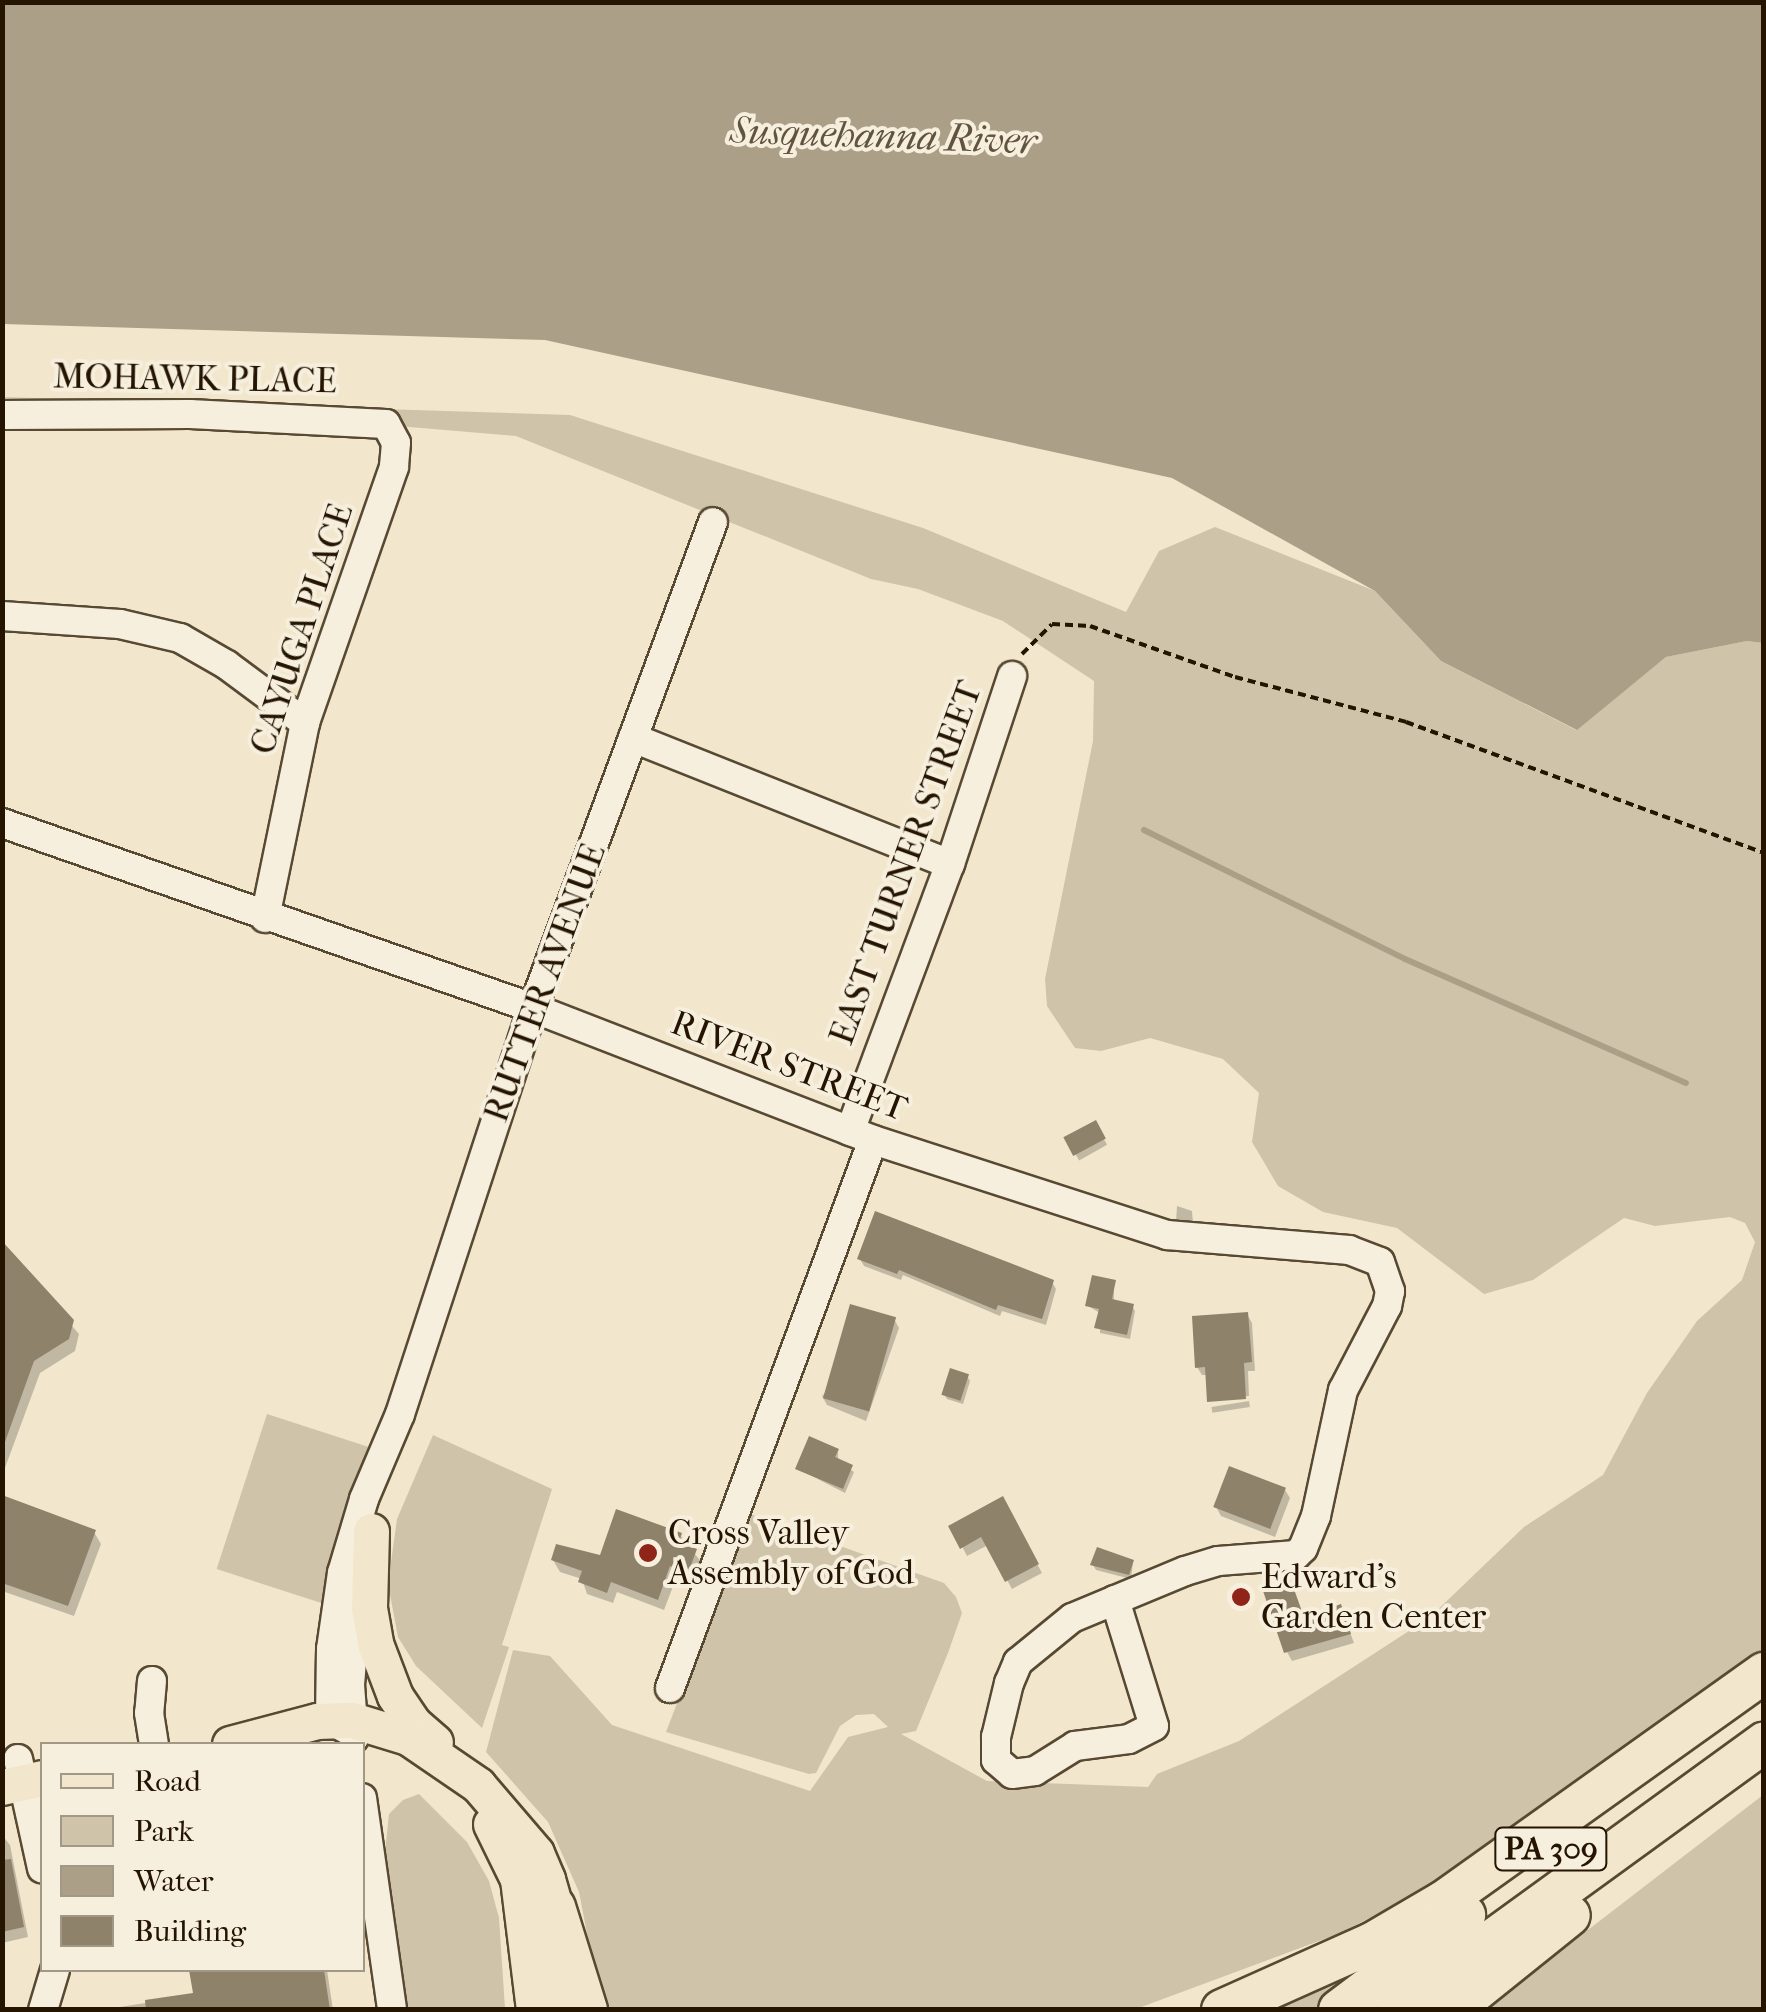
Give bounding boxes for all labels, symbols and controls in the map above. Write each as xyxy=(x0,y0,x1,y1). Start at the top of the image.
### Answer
water label: Susquehanna River xyxy=(729,108,1037,164)
street label: MOHAWK PLACE xyxy=(53,356,337,402)
street label: CAYUGA PLACE xyxy=(242,498,362,760)
street label: EAST TURNER STREET xyxy=(821,676,991,1050)
street label: RUTTER AVENUE xyxy=(475,838,615,1128)
street label: RIVER STREET xyxy=(665,1002,913,1130)
place label: Cross Valley Assembly of God xyxy=(668,1512,914,1594)
marker: Cross Valley Assembly of God xyxy=(637,1542,659,1564)
place label: Edward's Garden Center xyxy=(1261,1556,1486,1638)
marker: Edward's Garden Center xyxy=(1230,1586,1252,1608)
legend xyxy=(40,1742,365,1972)
text: Road xyxy=(134,1764,201,1799)
text: Park xyxy=(134,1814,194,1849)
road number: PA 309 xyxy=(1494,1822,1608,1876)
text: Water xyxy=(134,1864,214,1899)
text: Building xyxy=(134,1914,246,1949)

